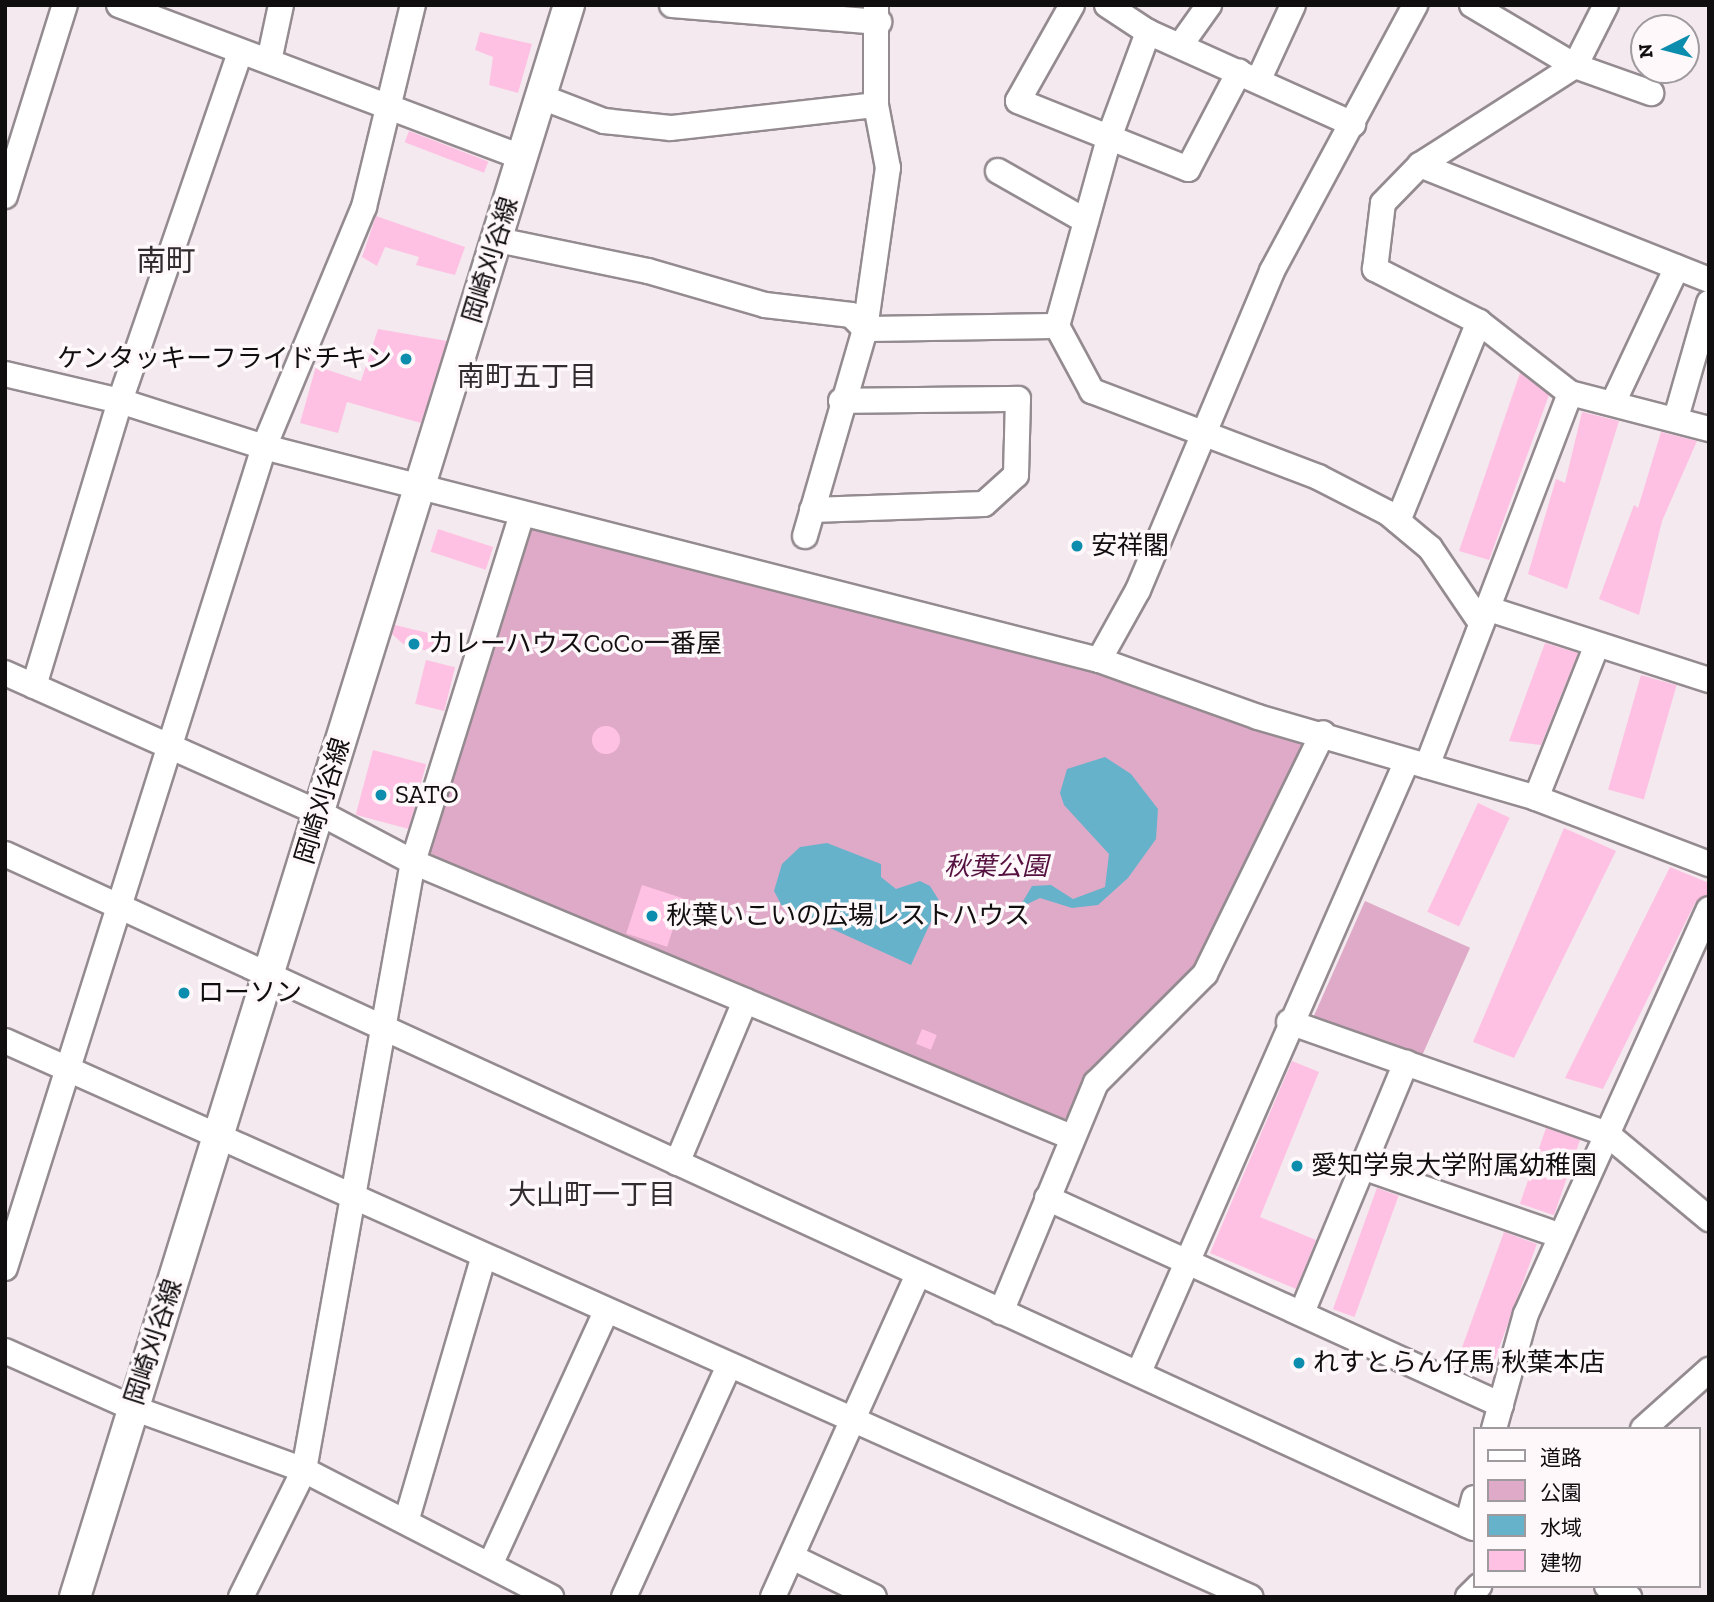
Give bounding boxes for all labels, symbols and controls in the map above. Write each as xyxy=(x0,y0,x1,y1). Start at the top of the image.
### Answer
north arrow xyxy=(1630,14,1700,84)
text: N xyxy=(1633,43,1658,59)
street label: 岡崎刈谷線 xyxy=(457,193,525,327)
district label: 南町 xyxy=(136,243,196,279)
place label: ケンタッキーフライドチキン xyxy=(54,343,392,375)
marker: ケンタッキーフライドチキン xyxy=(398,351,414,367)
district label: 南町五丁目 xyxy=(457,360,597,394)
place label: 安祥閣 xyxy=(1091,530,1169,562)
marker: 安祥閣 xyxy=(1069,538,1085,554)
place label: カレーハウスCoCo一番屋 xyxy=(428,628,722,660)
marker: カレーハウスCoCo一番屋 xyxy=(406,636,422,652)
street label: 岡崎刈谷線 xyxy=(289,734,357,868)
place label: SATO xyxy=(395,779,459,811)
marker: SATO xyxy=(373,787,389,803)
park label: 秋葉公園 xyxy=(944,851,1048,883)
place label: 秋葉いこいの広場レストハウス xyxy=(666,900,1030,932)
marker: 秋葉いこいの広場レストハウス xyxy=(644,908,660,924)
place label: ローソン xyxy=(198,977,302,1009)
marker: ローソン xyxy=(176,985,192,1001)
place label: 愛知学泉大学附属幼稚園 xyxy=(1311,1150,1597,1182)
marker: 愛知学泉大学附属幼稚園 xyxy=(1289,1158,1305,1174)
district label: 大山町一丁目 xyxy=(508,1178,676,1212)
street label: 岡崎刈谷線 xyxy=(119,1275,189,1409)
place label: れすとらん仔馬 秋葉本店 xyxy=(1313,1347,1605,1379)
marker: れすとらん仔馬 秋葉本店 xyxy=(1291,1355,1307,1371)
legend xyxy=(1472,1427,1700,1588)
text: 道路 xyxy=(1540,1445,1582,1470)
text: 公園 xyxy=(1540,1480,1582,1505)
text: 水域 xyxy=(1540,1515,1582,1540)
text: 建物 xyxy=(1540,1550,1582,1575)

